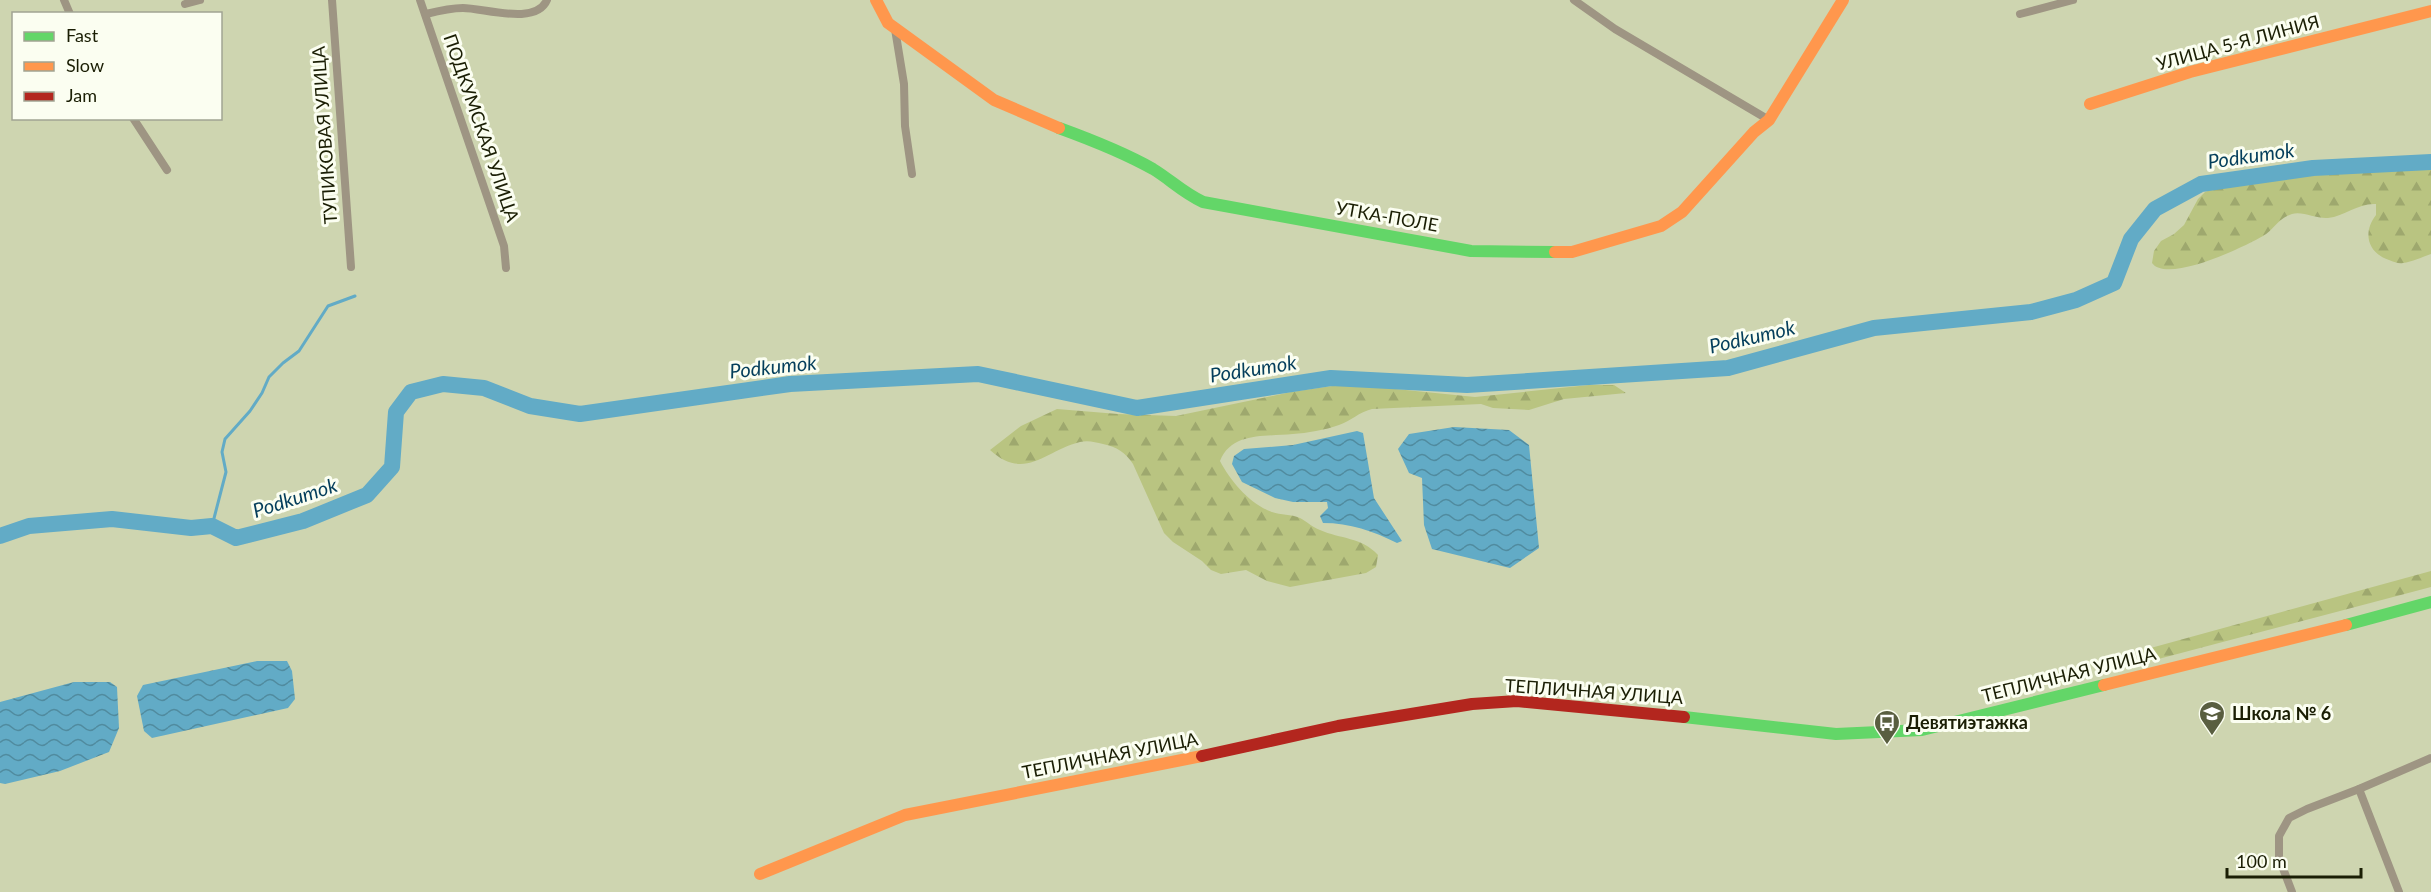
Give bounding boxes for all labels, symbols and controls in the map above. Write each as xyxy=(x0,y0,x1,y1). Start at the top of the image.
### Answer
street label: УЛИЦА 5-Я ЛИНИЯ xyxy=(2154,10,2322,74)
legend xyxy=(12,12,222,120)
text: Fast xyxy=(66,24,99,46)
street label: ПОДКУМСКАЯ УЛИЦА xyxy=(439,31,525,225)
street label: ТУПИКОВАЯ УЛИЦА xyxy=(307,45,341,225)
text: Slow xyxy=(66,54,104,76)
text: Jam xyxy=(66,84,97,106)
water label: Podkumok xyxy=(2206,137,2296,173)
street label: УТКА-ПОЛЕ xyxy=(1334,196,1440,236)
water label: Podkumok xyxy=(1707,314,1798,358)
water label: Podkumok xyxy=(728,349,818,383)
water label: Podkumok xyxy=(1208,349,1298,387)
water label: Podkumok xyxy=(249,472,340,522)
street label: ТЕПЛИЧНАЯ УЛИЦА xyxy=(1979,642,2159,706)
street label: ТЕПЛИЧНАЯ УЛИЦА xyxy=(1504,674,1685,708)
school or university icon: Школа № 6 xyxy=(2197,699,2227,737)
place label: Школа № 6 xyxy=(2232,702,2331,724)
bus stop icon: Девятиэтажка xyxy=(1872,708,1902,746)
place label: Девятиэтажка xyxy=(1906,711,2028,733)
street label: ТЕПЛИЧНАЯ УЛИЦА xyxy=(1020,727,1200,783)
scale bar xyxy=(2227,841,2360,879)
text: 100 m xyxy=(2236,850,2287,872)

